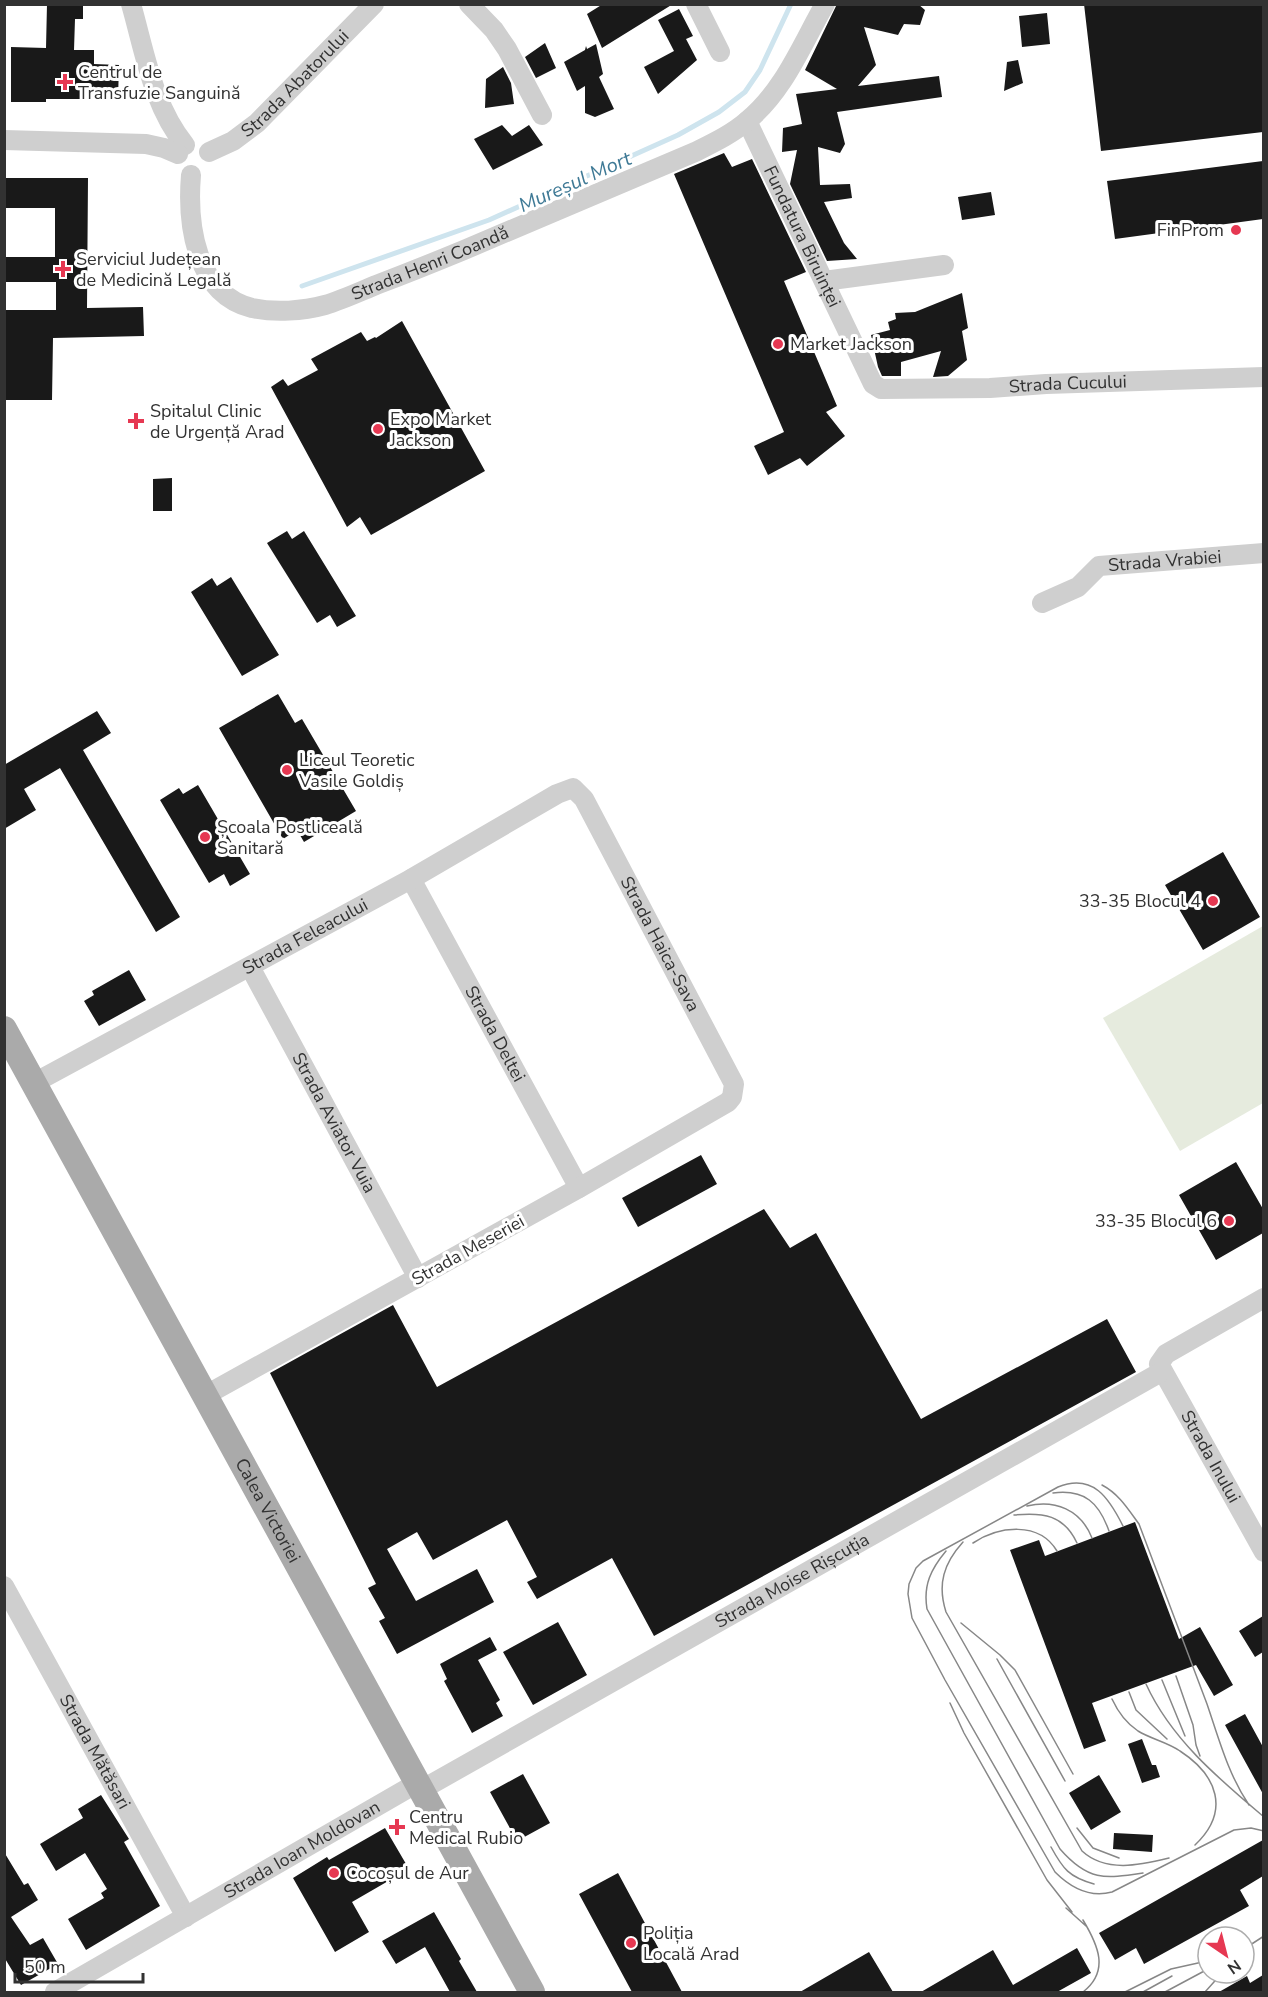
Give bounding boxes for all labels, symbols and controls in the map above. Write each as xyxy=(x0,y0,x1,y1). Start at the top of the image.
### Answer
street label: Strada Abatorului xyxy=(236,24,354,143)
place label: Centrul de Transfuzie Sanguină xyxy=(78,60,240,105)
marker: Centrul de Transfuzie Sanguină xyxy=(56,73,74,91)
water label: Mureșul Mort xyxy=(514,145,637,219)
street label: Fundatura Biruinței xyxy=(758,162,846,311)
place label: FinProm xyxy=(1157,218,1224,242)
street label: Strada Henri Coandă xyxy=(347,220,512,306)
marker: FinProm xyxy=(1229,223,1243,237)
place label: Serviciul Județean de Medicină Legală xyxy=(76,247,231,292)
marker: Serviciul Județean de Medicină Legală xyxy=(54,260,72,278)
place label: Market Jackson xyxy=(790,332,912,356)
marker: Market Jackson xyxy=(771,337,785,351)
street label: Strada Cucului xyxy=(1008,369,1127,399)
place label: Spitalul Clinic de Urgență Arad xyxy=(150,399,284,444)
place label: Expo Market Jackson xyxy=(389,407,492,452)
marker: Spitalul Clinic de Urgență Arad xyxy=(127,412,145,430)
marker: Expo Market Jackson xyxy=(371,422,385,436)
street label: Strada Vrabiei xyxy=(1107,544,1222,577)
place label: Liceul Teoretic Vasile Goldiș xyxy=(298,748,414,793)
marker: Liceul Teoretic Vasile Goldiș xyxy=(280,763,294,777)
place label: Școala Postliceală Sanitară xyxy=(217,815,363,860)
marker: Școala Postliceală Sanitară xyxy=(198,830,212,844)
street label: Strada Haica-Sava xyxy=(615,872,706,1016)
place label: 33-35 Blocul 4 xyxy=(1079,889,1201,913)
street label: Strada Feleacului xyxy=(238,893,372,980)
marker: 33-35 Blocul 4 xyxy=(1206,894,1220,908)
street label: Strada Deltei xyxy=(459,981,531,1086)
street label: Strada Aviator Vuia xyxy=(286,1048,382,1197)
street label: Strada Meseriei xyxy=(407,1209,529,1291)
place label: 33-35 Blocul 6 xyxy=(1095,1209,1217,1233)
marker: 33-35 Blocul 6 xyxy=(1222,1214,1236,1228)
street label: Strada Inului xyxy=(1175,1406,1246,1507)
street label: Calea Victoriei xyxy=(230,1454,306,1567)
street label: Strada Moise Rișcuția xyxy=(710,1527,874,1634)
street label: Strada Mătăsari xyxy=(54,1690,136,1813)
street label: Strada Ioan Moldovan xyxy=(219,1795,384,1904)
place label: Centru Medical Rubio xyxy=(409,1805,523,1850)
marker: Centru Medical Rubio xyxy=(390,1820,404,1834)
place label: Cocoșul de Aur xyxy=(346,1861,469,1885)
marker: Cocoșul de Aur xyxy=(327,1866,341,1880)
place label: Poliția Locală Arad xyxy=(643,1921,740,1966)
north arrow xyxy=(1196,1925,1256,1985)
marker: Poliția Locală Arad xyxy=(624,1936,638,1950)
scale bar xyxy=(15,1946,142,1984)
text: N xyxy=(1223,1954,1245,1979)
text: 50 m xyxy=(24,1955,66,1979)

